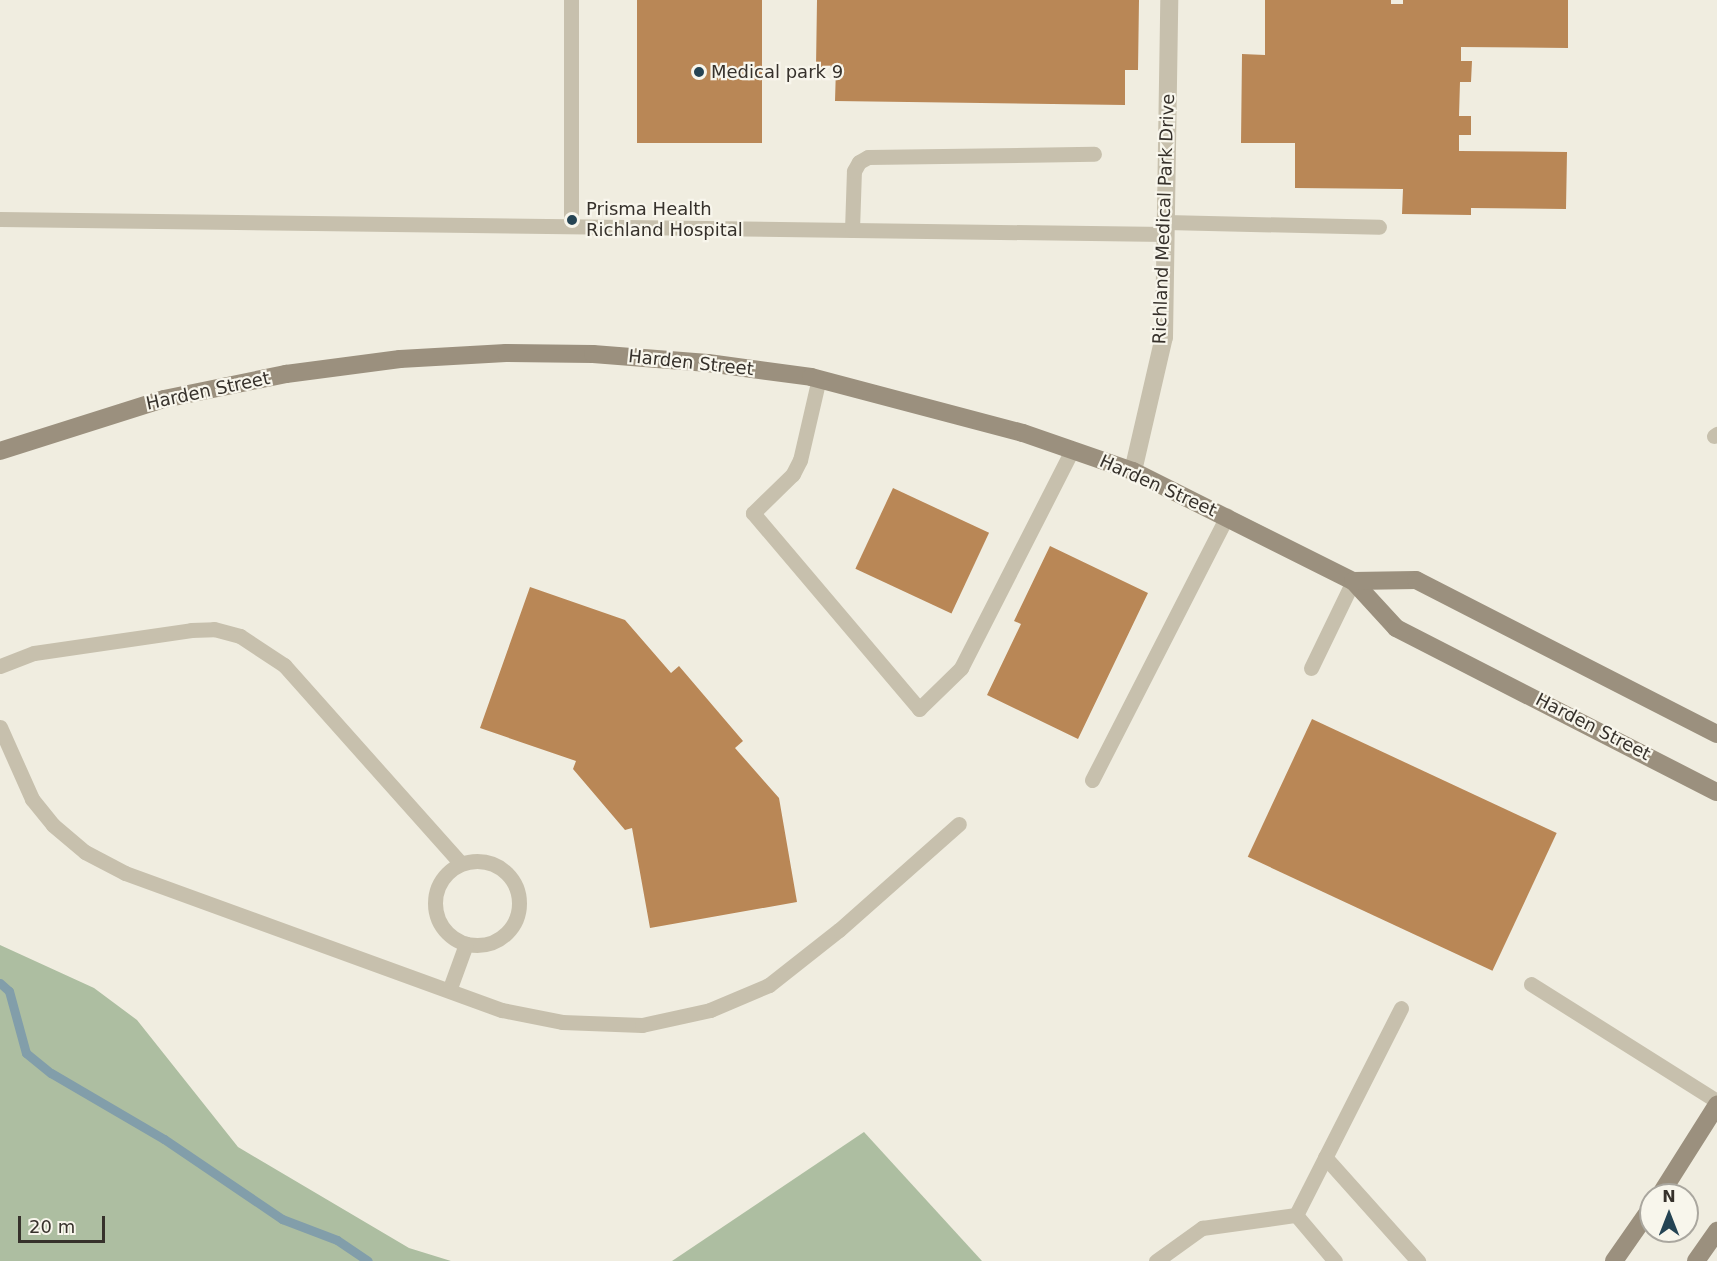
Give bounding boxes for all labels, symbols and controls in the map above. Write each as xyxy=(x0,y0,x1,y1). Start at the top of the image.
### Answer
place label: Medical park 9 xyxy=(711,61,843,83)
marker: Medical park 9 xyxy=(692,65,706,79)
street label: Richland Medical Park Drive xyxy=(1149,93,1179,345)
place label: Prisma Health Richland Hospital xyxy=(586,199,743,242)
marker: Prisma Health Richland Hospital xyxy=(563,211,581,229)
street label: Harden Street xyxy=(627,346,755,380)
street label: Harden Street xyxy=(144,367,272,415)
street label: Harden Street xyxy=(1096,451,1220,521)
street label: Harden Street xyxy=(1532,689,1654,765)
north arrow xyxy=(1639,1183,1699,1243)
text: N xyxy=(1662,1187,1676,1206)
scale bar xyxy=(21,1204,108,1242)
text: 20 m xyxy=(29,1216,75,1237)

